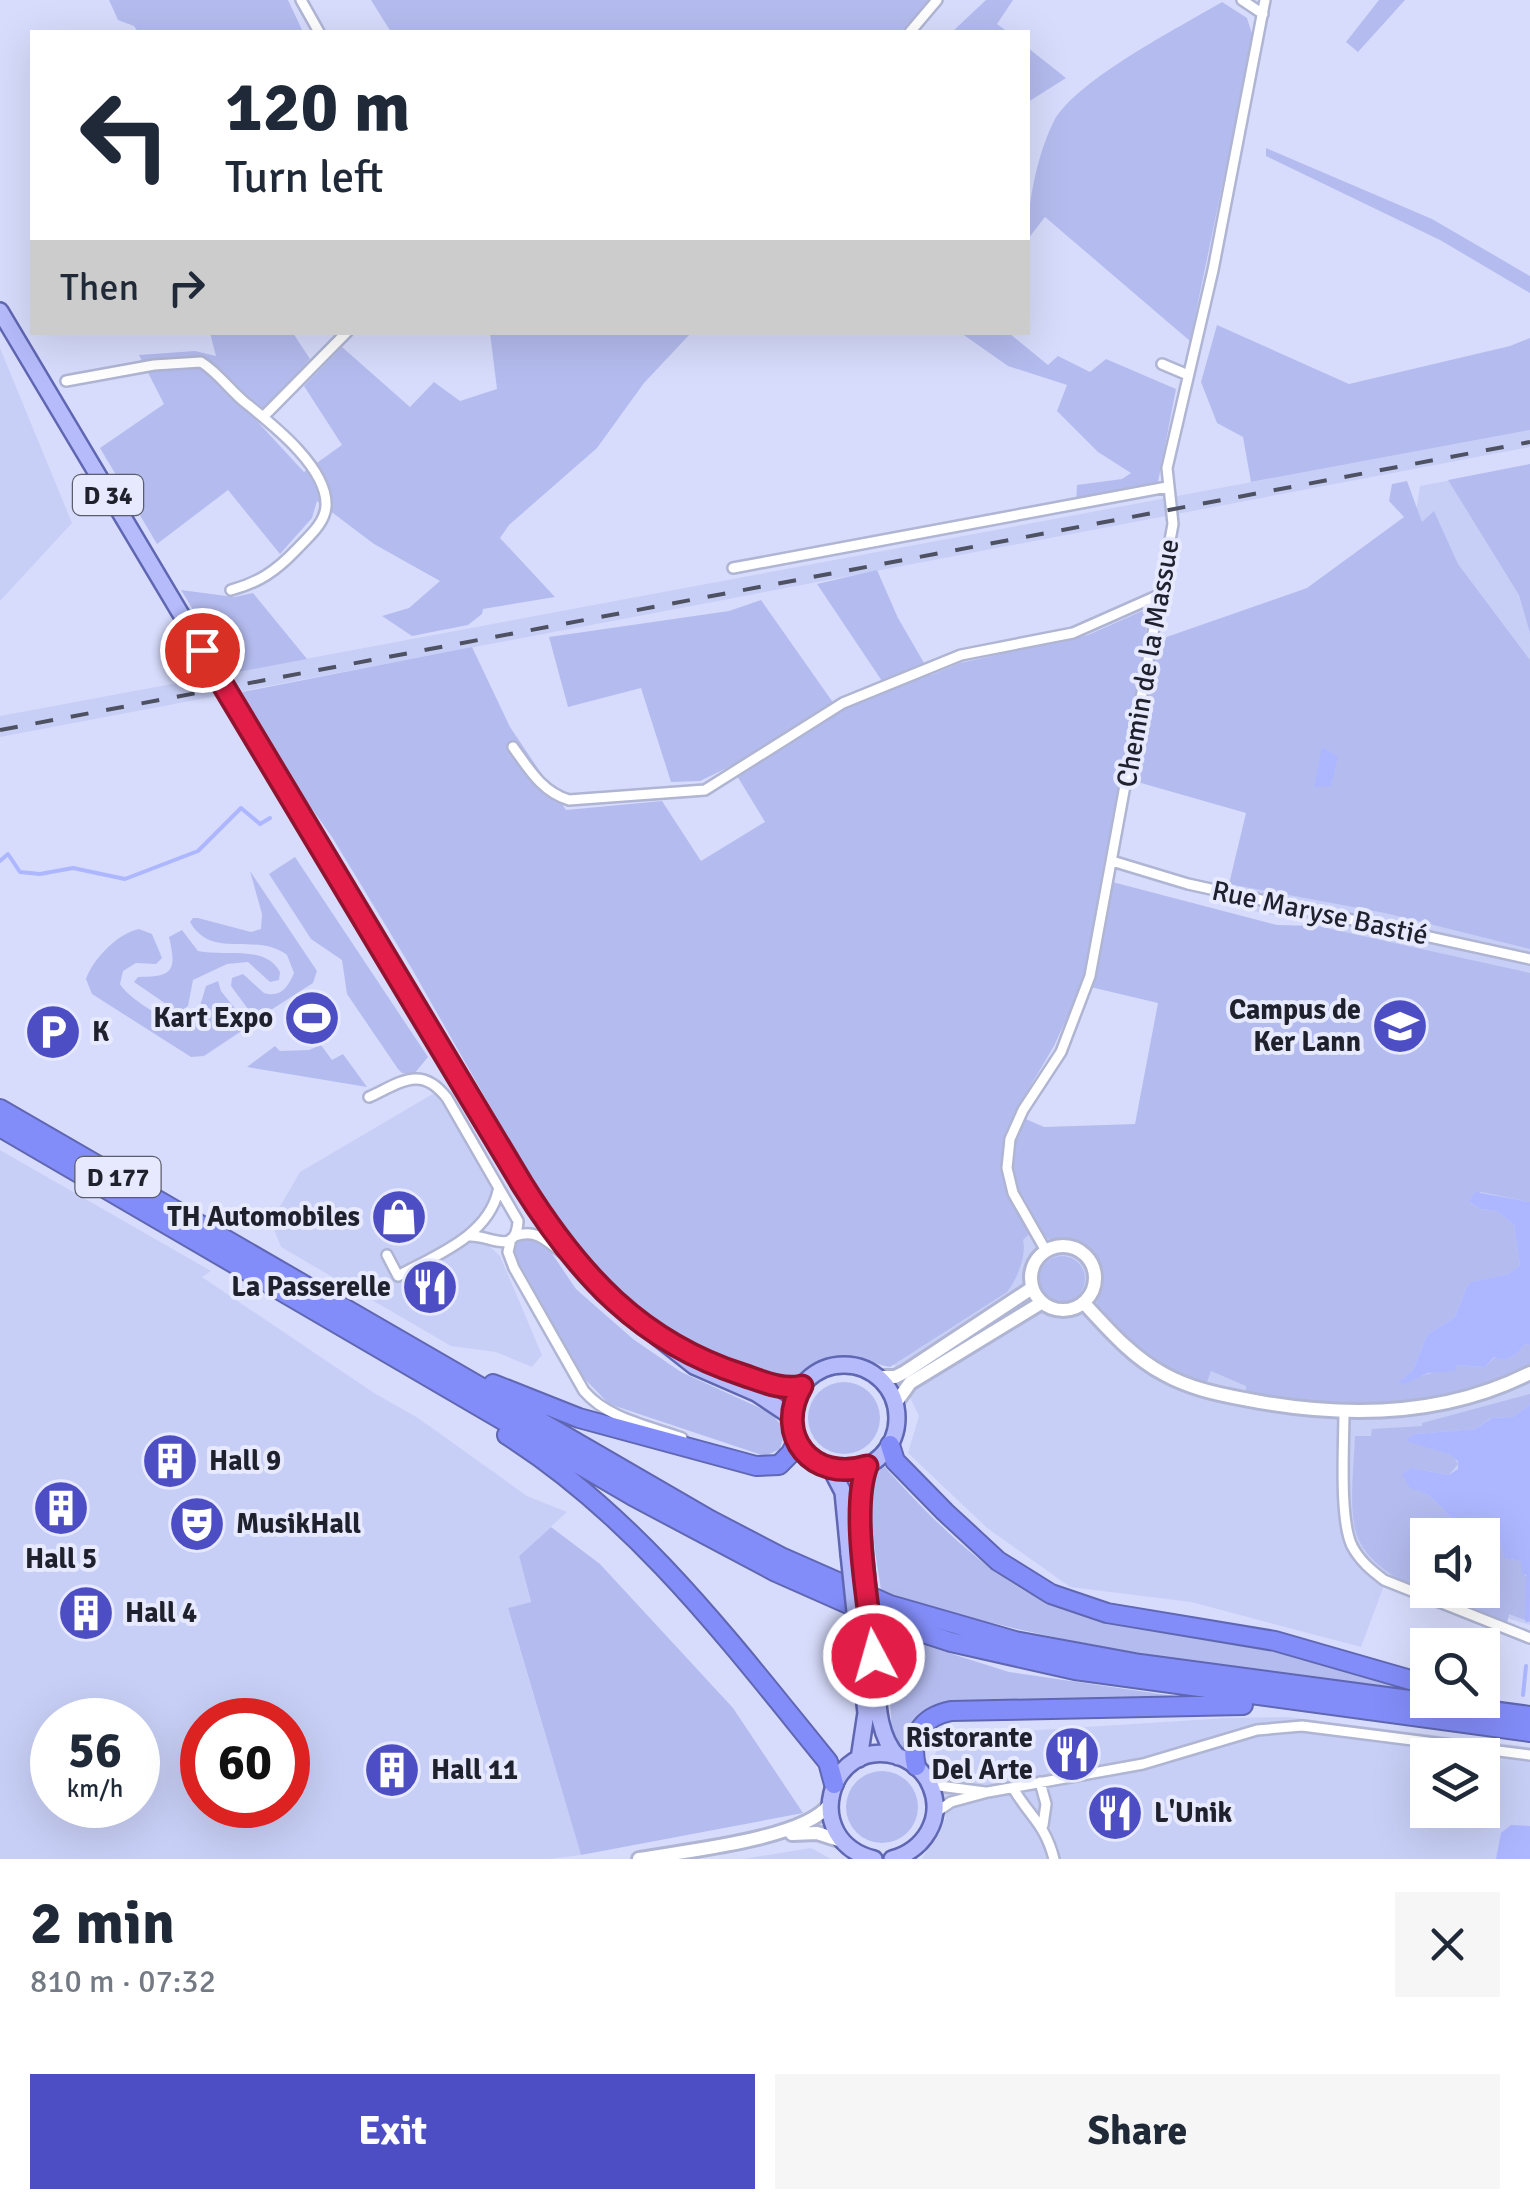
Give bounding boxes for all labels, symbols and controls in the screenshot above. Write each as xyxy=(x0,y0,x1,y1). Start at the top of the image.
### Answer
text: 120 m xyxy=(225,64,410,150)
icon: left xyxy=(60,70,190,200)
text: Turn left xyxy=(225,150,384,205)
icon: right xyxy=(159,260,214,315)
text: Then xyxy=(60,264,139,311)
road number: D 34 xyxy=(73,475,143,515)
street label: Chemin de la Massue xyxy=(1109,536,1187,790)
pin xyxy=(160,608,245,693)
icon: arrive xyxy=(175,623,230,678)
street label: Rue Maryse Bastié xyxy=(1209,874,1431,952)
sports icon: Kart Expo xyxy=(282,988,342,1048)
place label: Campus de Ker Lann xyxy=(1229,993,1361,1059)
school or university icon: Campus de Ker Lann xyxy=(1370,996,1430,1056)
place label: Kart Expo xyxy=(153,1001,273,1035)
parking icon: K xyxy=(23,1002,83,1062)
place label: K xyxy=(92,1015,110,1049)
road number: D 177 xyxy=(76,1157,160,1197)
shop icon: TH Automobiles xyxy=(369,1187,429,1247)
place label: TH Automobiles xyxy=(167,1200,360,1234)
restaurant icon: La Passerelle xyxy=(400,1257,460,1317)
place label: La Passerelle xyxy=(231,1270,391,1304)
building icon: Hall 9 xyxy=(140,1431,200,1491)
place label: Hall 9 xyxy=(209,1444,281,1478)
building icon: Hall 5 xyxy=(31,1478,91,1538)
theatre icon: MusikHall xyxy=(167,1494,227,1554)
place label: MusikHall xyxy=(236,1507,361,1541)
map controls xyxy=(1410,1518,1500,1828)
button: sound xyxy=(1410,1518,1500,1608)
place label: Hall 5 xyxy=(25,1542,97,1576)
building icon: Hall 4 xyxy=(56,1583,116,1643)
place label: Hall 4 xyxy=(125,1596,197,1630)
position arrow xyxy=(822,1604,926,1708)
button: search xyxy=(1410,1628,1500,1718)
speed limit sign: 60 xyxy=(180,1698,310,1828)
text: 56 xyxy=(68,1720,122,1782)
place label: Ristorante Del Arte xyxy=(905,1721,1033,1787)
restaurant icon: Ristorante Del Arte xyxy=(1042,1724,1102,1784)
button: layers xyxy=(1410,1738,1500,1828)
building icon: Hall 11 xyxy=(362,1740,422,1800)
place label: Hall 11 xyxy=(431,1753,518,1787)
text: km/h xyxy=(67,1773,123,1804)
restaurant icon: L'Unik xyxy=(1085,1783,1145,1843)
place label: L'Unik xyxy=(1154,1796,1233,1830)
text: 2 min xyxy=(30,1887,175,1961)
button: close xyxy=(1395,1892,1500,1997)
text: 810 m · 07:32 xyxy=(30,1962,216,2001)
button: Exit xyxy=(30,2074,755,2189)
button: Share xyxy=(775,2074,1500,2189)

